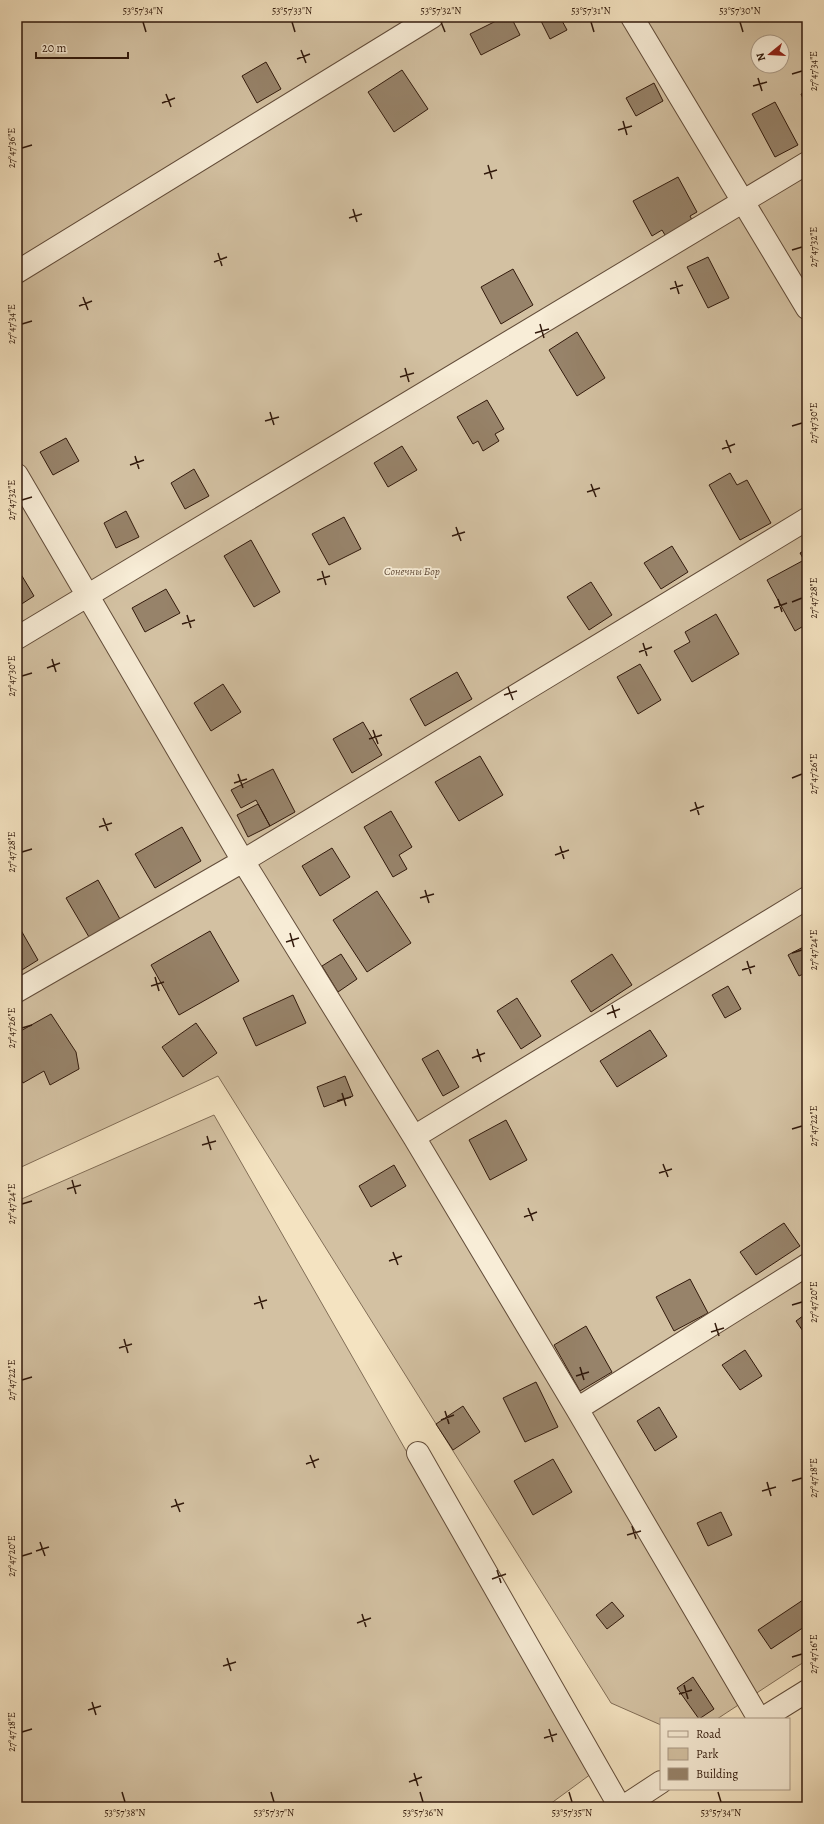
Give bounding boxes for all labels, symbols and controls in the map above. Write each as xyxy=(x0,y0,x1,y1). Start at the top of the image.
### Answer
text: 53°57'34"N xyxy=(123,4,163,17)
text: 53°57'33"N xyxy=(272,4,312,17)
text: 53°57'32"N xyxy=(421,4,461,17)
text: 53°57'31"N xyxy=(571,4,611,17)
text: 53°57'30"N xyxy=(719,4,761,17)
scale bar xyxy=(36,34,128,60)
north arrow xyxy=(750,34,790,74)
text: 20 m xyxy=(42,40,66,56)
text: N xyxy=(753,51,769,63)
text: 27°47'34"E xyxy=(807,51,820,91)
text: 27°47'36"E xyxy=(5,128,18,168)
text: 27°47'32"E xyxy=(807,227,820,267)
text: 27°47'34"E xyxy=(5,304,18,344)
text: 27°47'30"E xyxy=(807,402,820,443)
text: 27°47'32"E xyxy=(5,480,18,520)
park label: Сонечны Бор xyxy=(384,564,440,579)
text: 27°47'28"E xyxy=(807,577,820,618)
text: 27°47'30"E xyxy=(5,655,18,696)
text: 27°47'26"E xyxy=(807,754,820,794)
text: 27°47'28"E xyxy=(5,831,18,872)
text: 27°47'24"E xyxy=(807,930,820,970)
text: 27°47'26"E xyxy=(5,1008,18,1048)
text: 27°47'22"E xyxy=(807,1105,820,1146)
text: 27°47'24"E xyxy=(5,1184,18,1224)
text: 27°47'20"E xyxy=(807,1281,820,1323)
text: 27°47'22"E xyxy=(5,1359,18,1400)
text: 27°47'18"E xyxy=(807,1458,820,1498)
text: 27°47'20"E xyxy=(5,1535,18,1577)
text: 27°47'16"E xyxy=(807,1634,820,1674)
text: 27°47'18"E xyxy=(5,1712,18,1752)
legend xyxy=(660,1718,790,1790)
text: Road xyxy=(696,1726,722,1742)
text: Park xyxy=(696,1746,719,1762)
text: Building xyxy=(696,1766,738,1782)
text: 53°57'38"N xyxy=(105,1806,145,1819)
text: 53°57'37"N xyxy=(254,1806,294,1819)
text: 53°57'36"N xyxy=(403,1806,443,1819)
text: 53°57'35"N xyxy=(552,1806,592,1819)
text: 53°57'34"N xyxy=(701,1806,741,1819)

